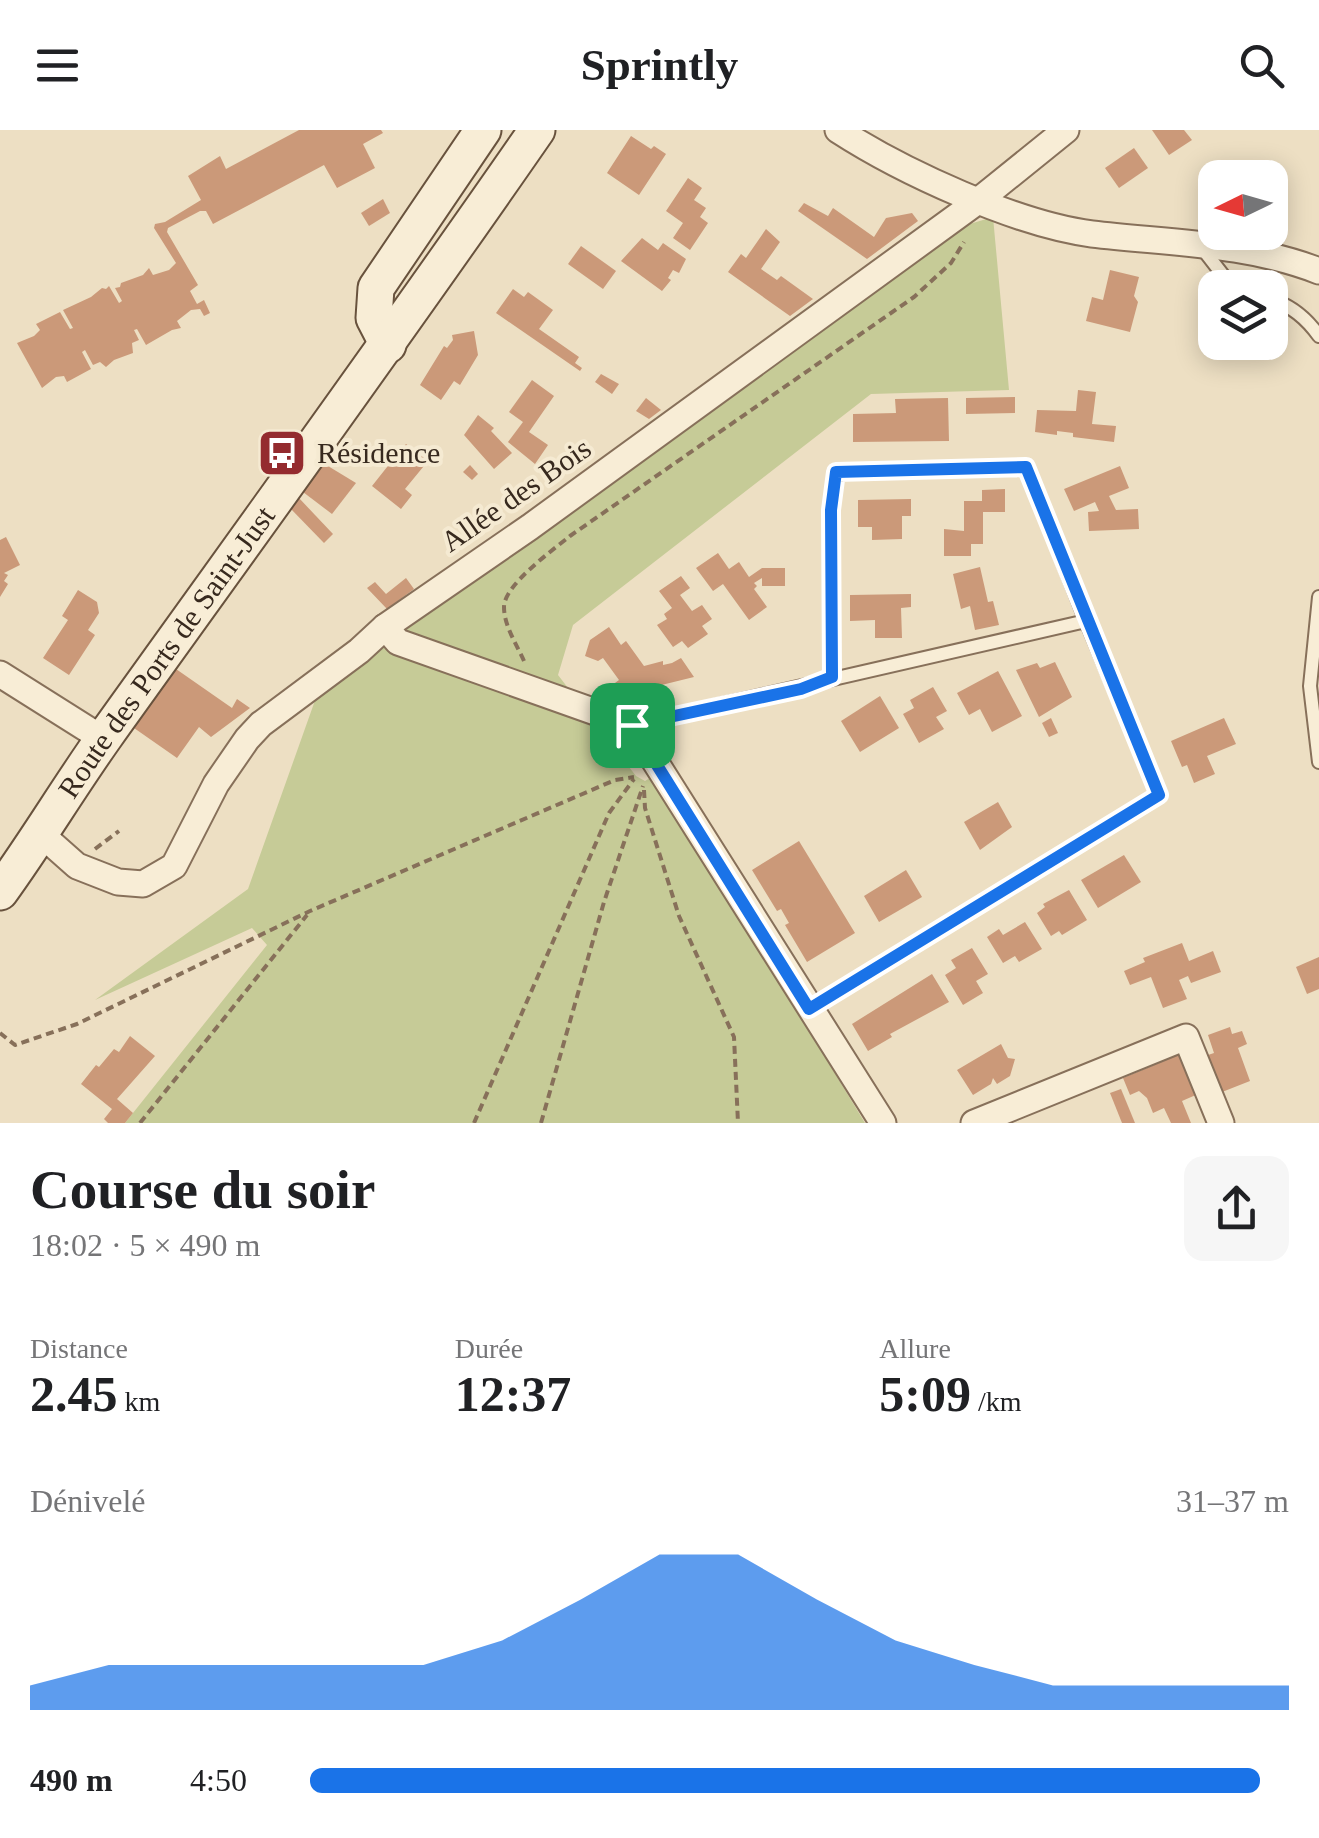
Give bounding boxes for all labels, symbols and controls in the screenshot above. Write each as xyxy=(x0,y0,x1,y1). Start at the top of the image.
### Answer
icon: menu xyxy=(30,38,85,93)
icon: search xyxy=(1234,38,1289,93)
text: Sprintly xyxy=(581,40,738,90)
north arrow xyxy=(1198,160,1288,250)
map controls xyxy=(1198,160,1288,360)
button: layers xyxy=(1198,270,1288,360)
bus stop icon: Résidence xyxy=(256,427,308,479)
street label: Allée des Bois xyxy=(435,431,597,558)
place label: Résidence xyxy=(317,436,440,469)
street label: Route des Ports de Saint-Just xyxy=(51,499,281,804)
pin xyxy=(590,683,675,768)
icon: arrive xyxy=(605,698,660,753)
button: share xyxy=(1184,1156,1289,1261)
text: Course du soir xyxy=(30,1159,375,1220)
text: 18:02 · 5 × 490 m xyxy=(30,1227,260,1263)
text: Distance xyxy=(30,1333,128,1364)
text: Durée xyxy=(455,1333,523,1364)
text: Allure xyxy=(879,1333,951,1364)
text: 2.45 xyxy=(30,1366,118,1422)
text: 12:37 xyxy=(455,1366,571,1422)
text: 5:09 xyxy=(879,1366,971,1422)
text: km xyxy=(118,1386,160,1417)
text: /km xyxy=(971,1386,1022,1417)
text: Dénivelé xyxy=(30,1483,146,1519)
text: 31–37 m xyxy=(1176,1483,1289,1519)
text: 490 m xyxy=(30,1762,113,1798)
text: 4:50 xyxy=(190,1762,247,1798)

